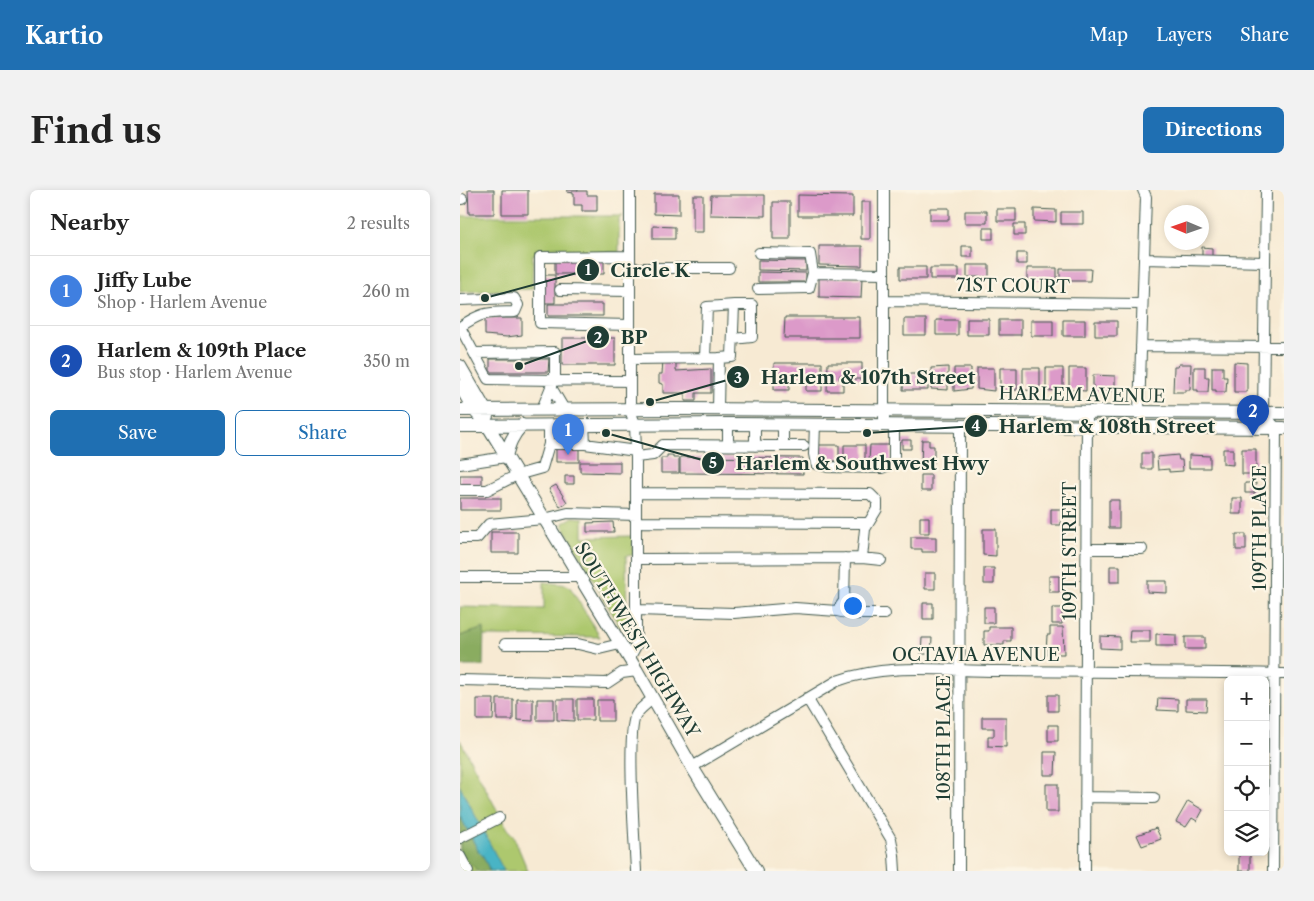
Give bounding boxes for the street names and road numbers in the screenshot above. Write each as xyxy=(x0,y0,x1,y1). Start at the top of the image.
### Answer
street label: 71ST COURT xyxy=(956,274,1071,298)
street label: HARLEM AVENUE xyxy=(998,383,1166,407)
street label: 109TH PLACE xyxy=(1249,465,1271,591)
street label: 109TH STREET xyxy=(1059,481,1081,620)
street label: SOUTHWEST HIGHWAY xyxy=(570,538,705,743)
street label: OCTAVIA AVENUE xyxy=(892,644,1060,666)
street label: 108TH PLACE xyxy=(933,675,955,801)

